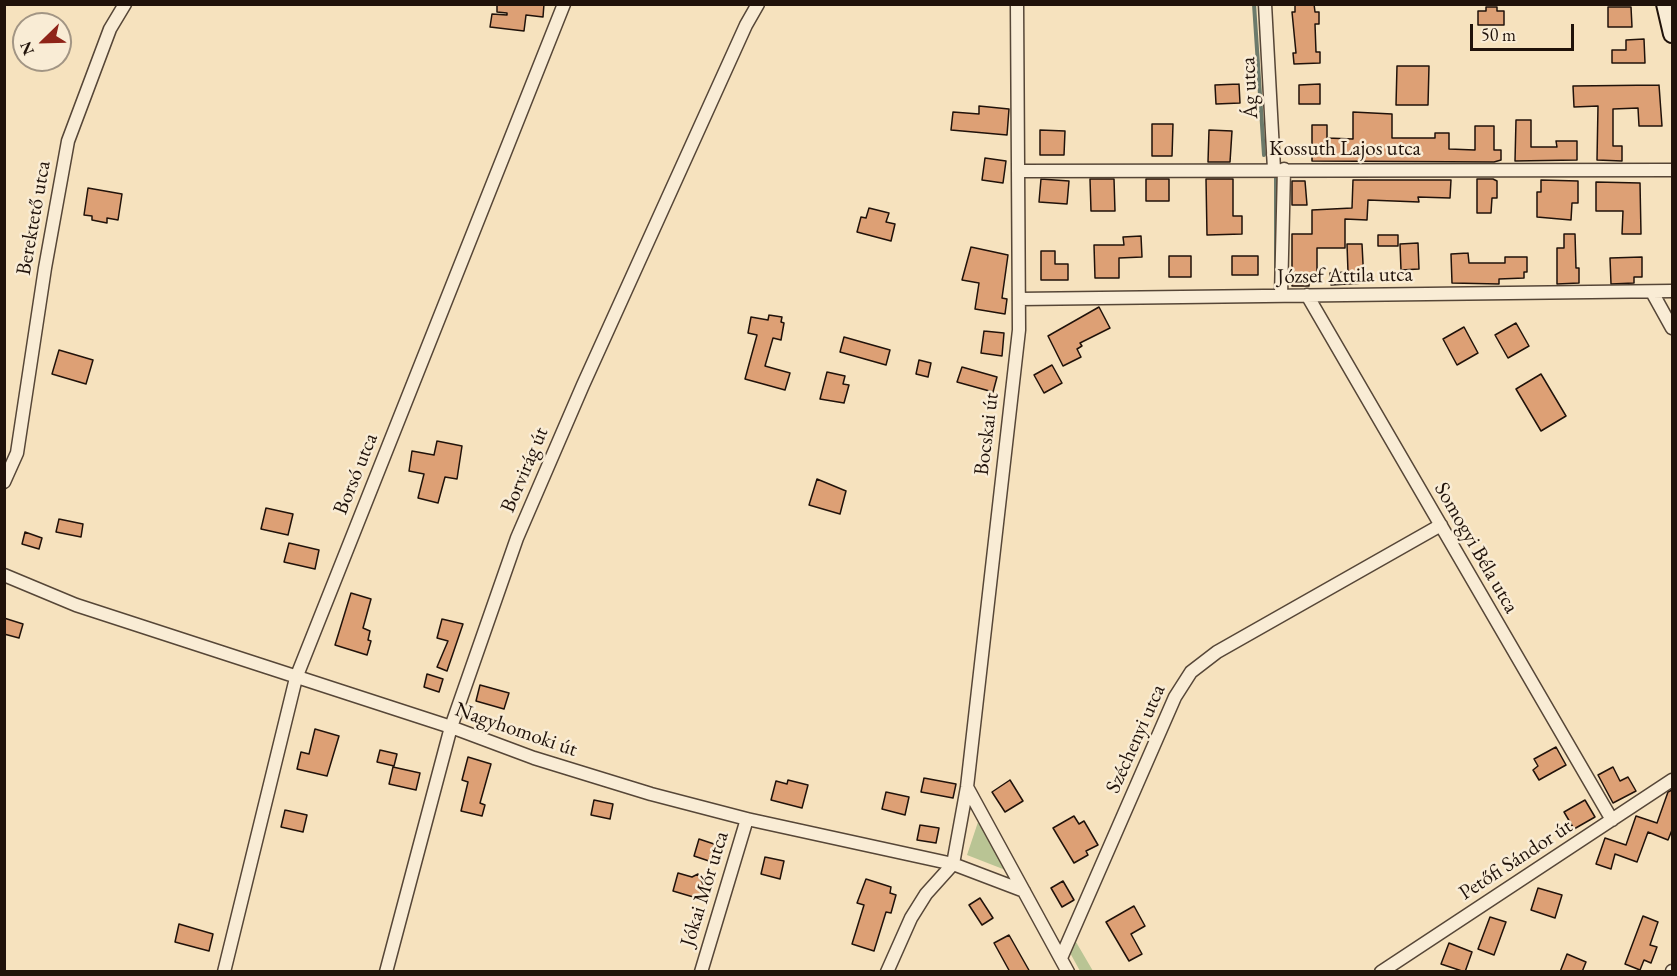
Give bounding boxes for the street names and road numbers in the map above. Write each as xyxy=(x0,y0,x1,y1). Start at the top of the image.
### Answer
street label: Ág utca xyxy=(1236,56,1264,120)
street label: Kossuth Lajos utca xyxy=(1269,136,1421,162)
street label: Berektető utca xyxy=(12,159,56,277)
street label: József Attila utca xyxy=(1277,262,1413,290)
street label: Bocskai út xyxy=(969,391,1005,477)
street label: Borvirág út xyxy=(496,423,554,517)
street label: Borsó utca xyxy=(328,430,384,518)
street label: Somogyi Béla utca xyxy=(1428,478,1524,618)
street label: Széchenyi utca xyxy=(1101,681,1171,797)
street label: Nagyhomoki út xyxy=(451,697,581,763)
street label: Petőfi Sándor út xyxy=(1455,814,1577,906)
street label: Jókai Mór utca xyxy=(676,828,734,950)

